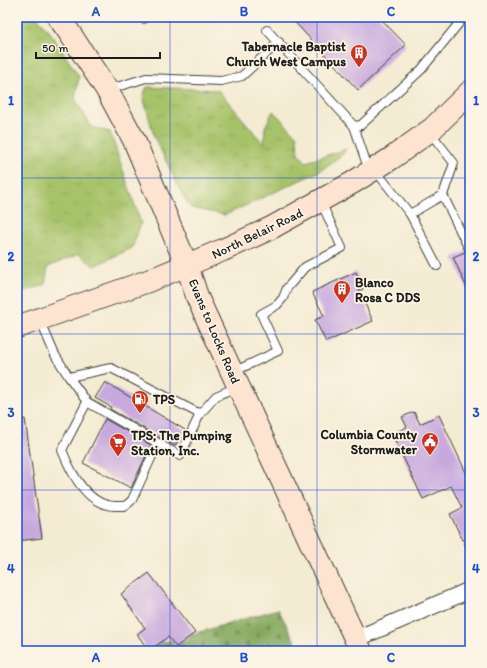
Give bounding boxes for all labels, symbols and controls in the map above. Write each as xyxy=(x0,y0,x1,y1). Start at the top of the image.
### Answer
text: A xyxy=(91,4,101,19)
text: B xyxy=(240,4,249,19)
text: C xyxy=(387,4,396,19)
scale bar xyxy=(36,34,160,60)
place label: Tabernacle Baptist Church West Campus xyxy=(226,39,346,70)
text: 50 m xyxy=(42,41,68,55)
building icon: Tabernacle Baptist Church West Campus xyxy=(349,43,369,68)
text: 1 xyxy=(8,93,14,108)
text: 1 xyxy=(473,93,479,108)
street label: North Belair Road xyxy=(209,205,305,262)
text: 2 xyxy=(8,249,15,264)
text: 2 xyxy=(473,249,480,264)
place label: Blanco Rosa C DDS xyxy=(355,275,421,305)
street label: Evans to Locks Road xyxy=(186,277,243,386)
building icon: Blanco Rosa C DDS xyxy=(332,279,352,304)
fuel station icon: TPS xyxy=(130,389,150,414)
place label: TPS xyxy=(152,392,176,407)
text: 3 xyxy=(7,405,15,420)
text: 3 xyxy=(472,405,480,420)
place label: Columbia County Stormwater xyxy=(320,427,418,457)
place label: TPS; The Pumping Station, Inc. xyxy=(130,428,232,458)
public building icon: Columbia County Stormwater xyxy=(420,431,440,456)
supermarket icon: TPS; The Pumping Station, Inc. xyxy=(108,432,128,457)
text: 4 xyxy=(7,561,15,576)
text: 4 xyxy=(472,561,480,576)
text: A xyxy=(91,650,101,665)
text: B xyxy=(240,650,249,665)
text: C xyxy=(387,650,396,665)

